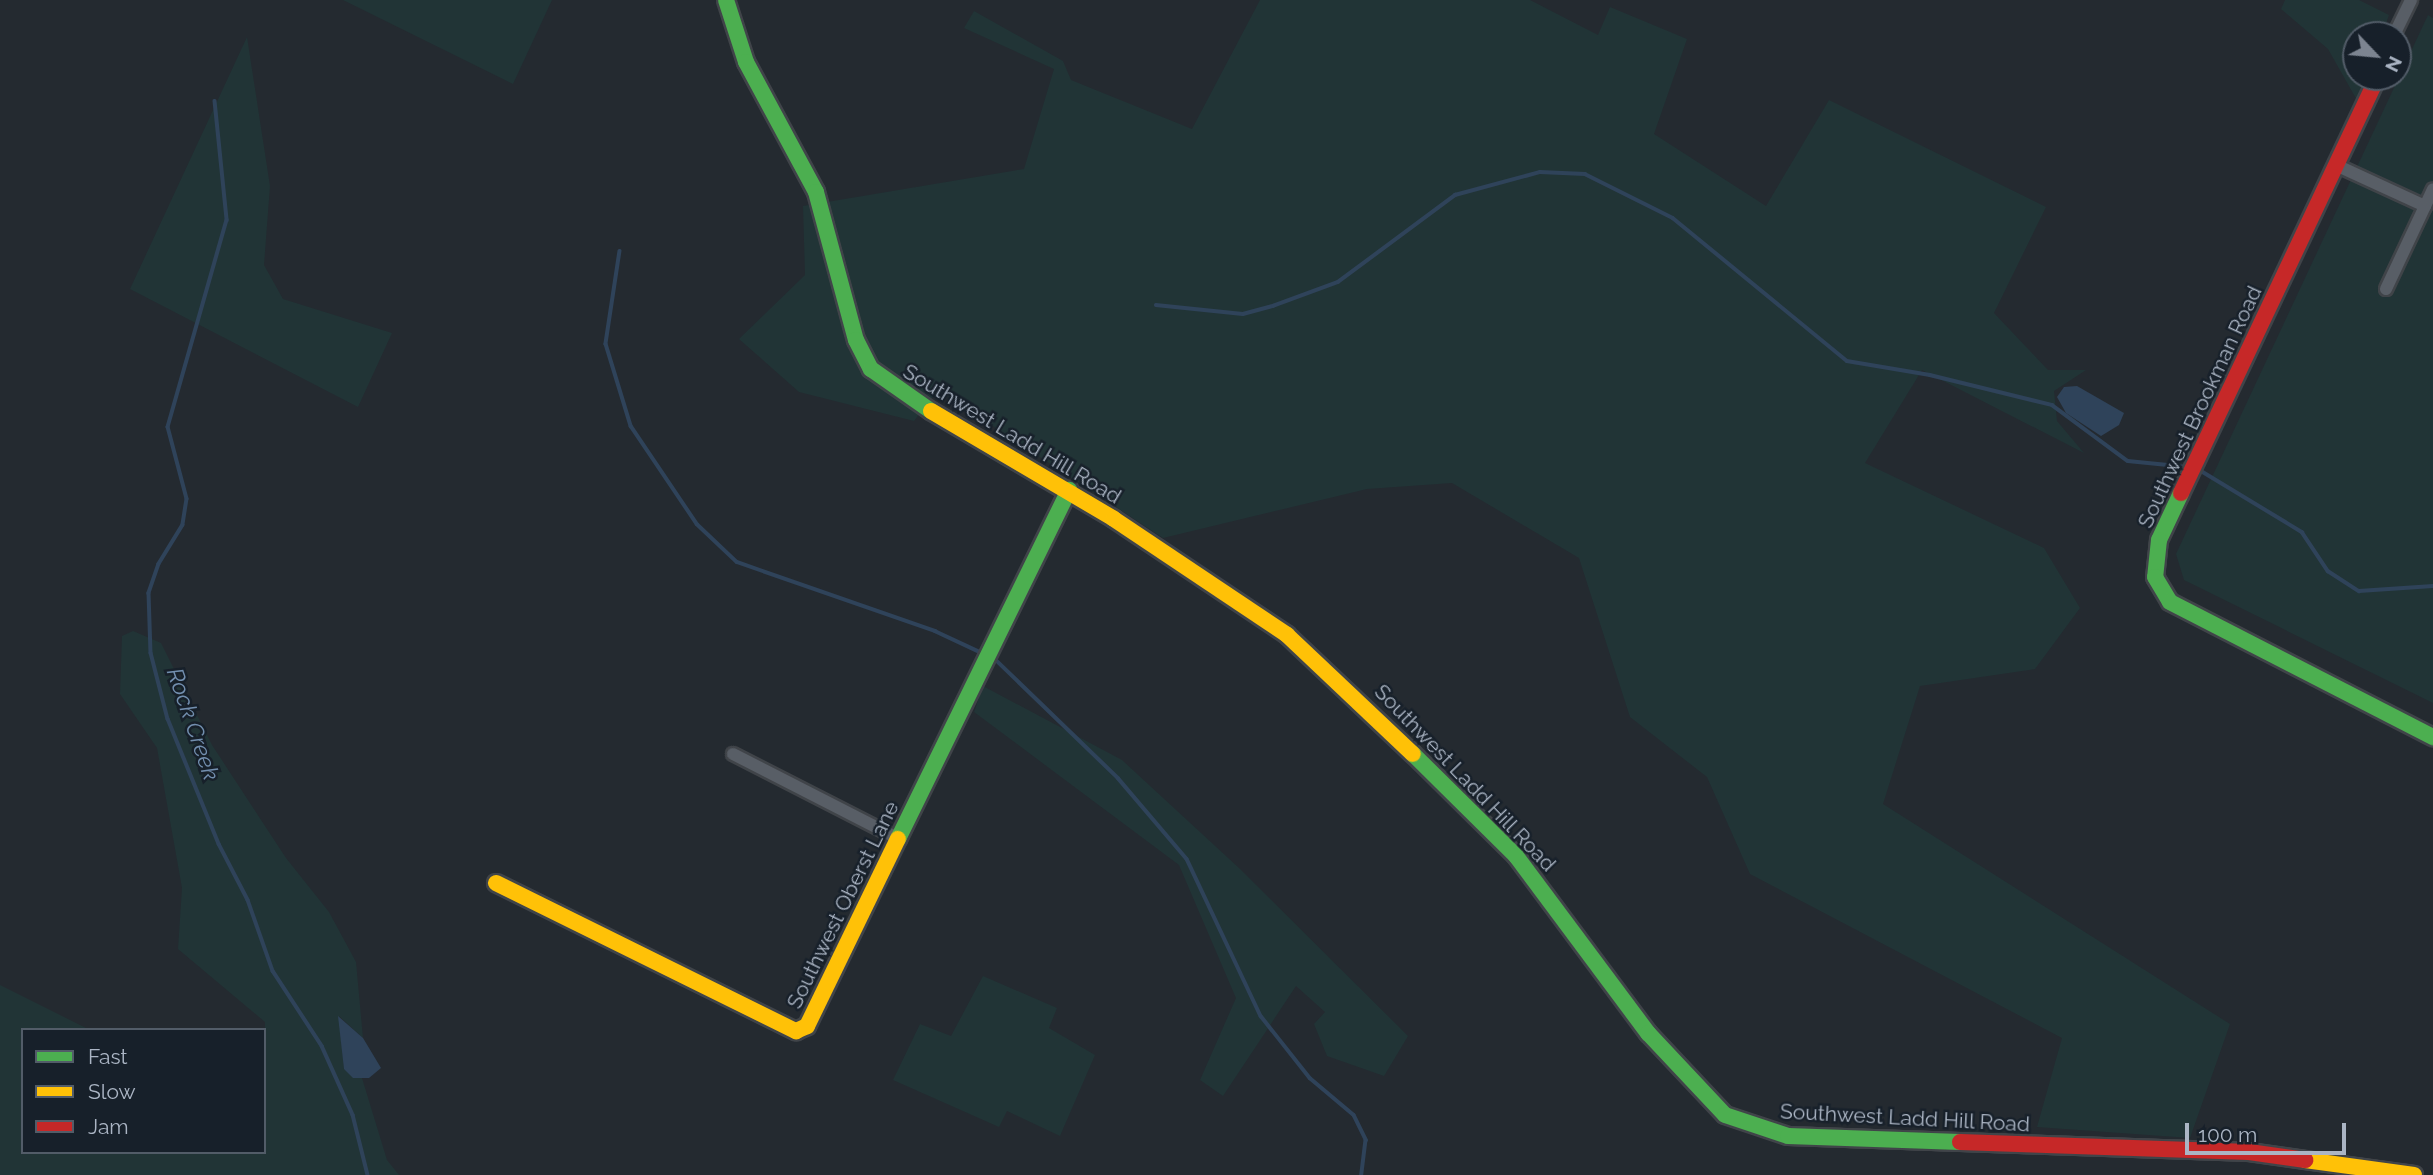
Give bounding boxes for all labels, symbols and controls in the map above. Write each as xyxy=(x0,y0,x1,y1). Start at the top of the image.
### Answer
north arrow xyxy=(2342,21,2412,91)
text: N xyxy=(2381,53,2407,76)
street label: Southwest Brookman Road xyxy=(2133,282,2267,532)
street label: Southwest Ladd Hill Road xyxy=(898,359,1126,509)
water label: Rock Creek xyxy=(161,664,225,784)
street label: Southwest Ladd Hill Road xyxy=(1369,679,1561,877)
street label: Southwest Oberst Lane xyxy=(782,797,904,1013)
legend xyxy=(21,1028,266,1154)
text: Fast xyxy=(88,1044,128,1069)
text: Slow xyxy=(88,1079,136,1104)
street label: Southwest Ladd Hill Road xyxy=(1779,1099,2031,1137)
scale bar xyxy=(2188,1108,2349,1152)
text: Jam xyxy=(88,1114,129,1139)
text: 100 m xyxy=(2198,1122,2257,1147)

